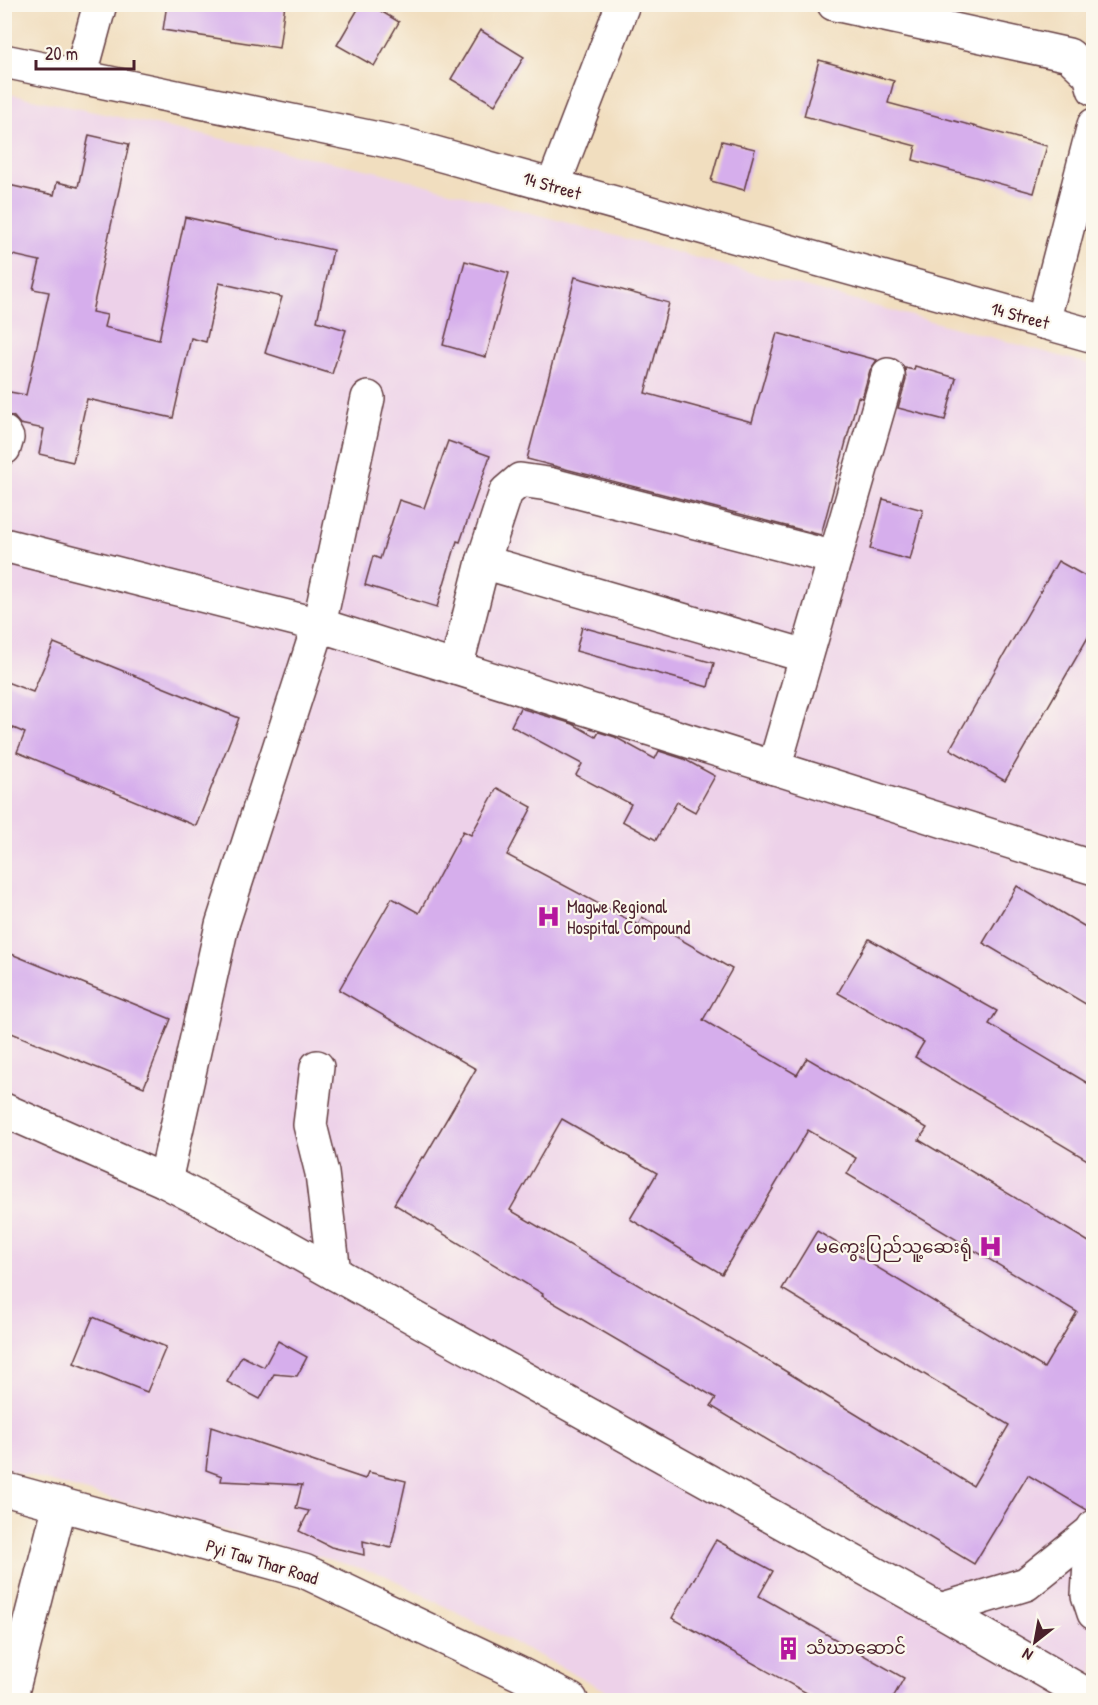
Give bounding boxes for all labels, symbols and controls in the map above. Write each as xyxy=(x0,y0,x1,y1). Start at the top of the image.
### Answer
scale bar xyxy=(36,33,134,71)
text: 20 m xyxy=(45,41,78,66)
street label: 14 Street xyxy=(520,165,585,206)
street label: 14 Street xyxy=(988,296,1053,335)
place label: Magwe Regional Hospital Compound xyxy=(567,894,690,940)
hospital icon: Magwe Regional Hospital Compound xyxy=(536,904,562,930)
place label: မကွေးပြည်သူ့ဆေးရုံ xyxy=(816,1234,972,1262)
hospital icon: မကွေးပြည်သူ့ဆေးရုံ xyxy=(977,1234,1003,1260)
street label: Pyi Taw Thar Road xyxy=(203,1533,321,1590)
north arrow xyxy=(1005,1612,1065,1672)
building icon: သံဃာဆောင် xyxy=(775,1635,801,1661)
place label: သံဃာဆောင် xyxy=(806,1635,906,1660)
text: N xyxy=(1018,1643,1037,1666)

